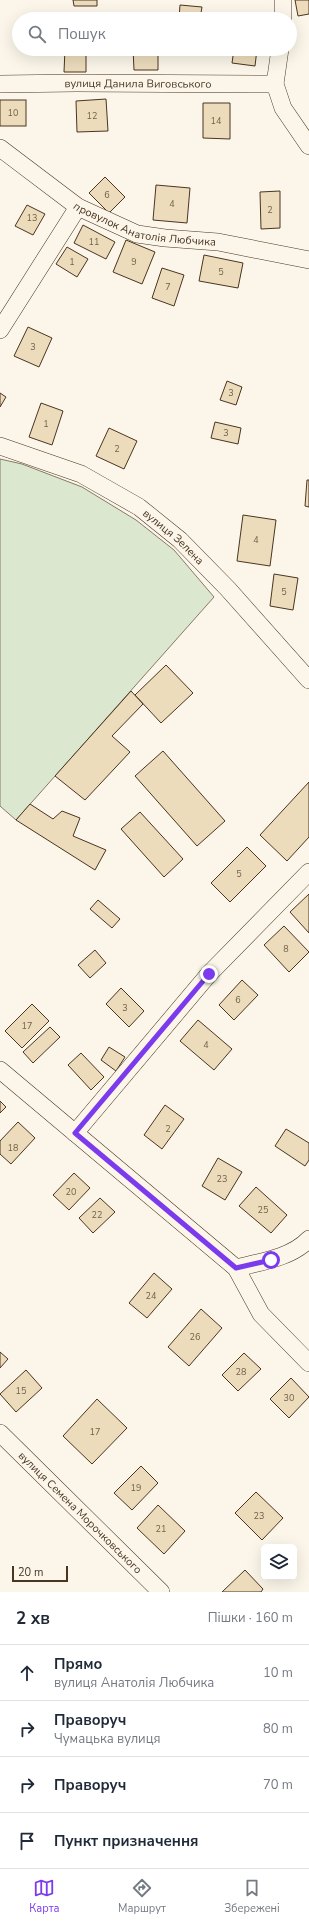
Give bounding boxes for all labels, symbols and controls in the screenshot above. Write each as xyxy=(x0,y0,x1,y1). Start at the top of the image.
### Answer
search box xyxy=(12,12,297,56)
icon: search xyxy=(26,23,48,45)
text: Пошук xyxy=(58,24,106,44)
street label: вулиця Данила Виговського xyxy=(64,75,212,91)
house number: 10 xyxy=(8,107,18,119)
house number: 12 xyxy=(87,110,97,122)
house number: 14 xyxy=(211,115,222,127)
house number: 6 xyxy=(104,189,110,201)
house number: 4 xyxy=(169,198,175,210)
street label: провулок Анатолія Любчика xyxy=(70,199,217,249)
house number: 2 xyxy=(267,204,273,216)
house number: 13 xyxy=(27,212,37,224)
house number: 11 xyxy=(89,236,99,248)
house number: 1 xyxy=(69,256,75,268)
house number: 9 xyxy=(131,256,137,268)
house number: 5 xyxy=(218,266,224,278)
house number: 7 xyxy=(165,281,171,293)
house number: 3 xyxy=(30,341,36,353)
house number: 3 xyxy=(228,387,234,399)
house number: 1 xyxy=(43,418,49,430)
house number: 3 xyxy=(223,427,229,439)
house number: 2 xyxy=(114,443,120,455)
street label: вулиця Зелена xyxy=(140,505,208,568)
house number: 4 xyxy=(253,534,259,546)
house number: 5 xyxy=(281,586,287,598)
house number: 5 xyxy=(236,868,242,880)
house number: 8 xyxy=(283,943,289,955)
route end xyxy=(200,965,218,983)
house number: 6 xyxy=(235,994,241,1006)
house number: 3 xyxy=(122,1002,128,1014)
house number: 17 xyxy=(22,1020,32,1032)
house number: 4 xyxy=(203,1039,209,1051)
house number: 2 xyxy=(165,1123,171,1135)
house number: 18 xyxy=(8,1142,18,1154)
house number: 23 xyxy=(217,1173,227,1185)
house number: 20 xyxy=(66,1186,76,1198)
house number: 25 xyxy=(258,1204,268,1216)
house number: 22 xyxy=(92,1209,102,1221)
route start xyxy=(262,1251,280,1269)
house number: 24 xyxy=(146,1290,157,1302)
house number: 26 xyxy=(190,1331,200,1343)
house number: 28 xyxy=(236,1366,246,1378)
house number: 15 xyxy=(16,1385,26,1397)
house number: 30 xyxy=(284,1392,294,1404)
house number: 17 xyxy=(90,1426,100,1438)
street label: вулиця Семена Морочковського xyxy=(15,1448,145,1577)
house number: 19 xyxy=(131,1482,141,1494)
house number: 23 xyxy=(254,1510,264,1522)
house number: 21 xyxy=(156,1523,166,1535)
map controls xyxy=(261,1544,297,1580)
button: layers xyxy=(261,1544,297,1580)
scale bar xyxy=(12,1564,68,1583)
text: 20 m xyxy=(18,1565,43,1580)
text: 2 хв xyxy=(16,1607,50,1630)
text: Пішки · 160 m xyxy=(208,1609,293,1627)
text: Прямо xyxy=(54,1654,102,1674)
icon: ahead xyxy=(16,1662,38,1684)
text: 10 m xyxy=(263,1664,293,1682)
text: вулиця Анатолія Любчика xyxy=(54,1674,214,1692)
text: Праворуч xyxy=(54,1710,126,1730)
icon: right xyxy=(16,1718,38,1740)
text: 80 m xyxy=(263,1720,293,1738)
text: Чумацька вулиця xyxy=(54,1730,160,1748)
icon: right xyxy=(16,1774,38,1796)
text: Праворуч xyxy=(54,1775,126,1795)
text: 70 m xyxy=(263,1776,293,1794)
icon: arrive xyxy=(16,1830,38,1852)
text: Пункт призначення xyxy=(54,1831,199,1851)
tab: Карта xyxy=(29,1877,60,1916)
tab: Маршрут xyxy=(118,1877,166,1916)
tab: Збережені xyxy=(224,1877,280,1916)

